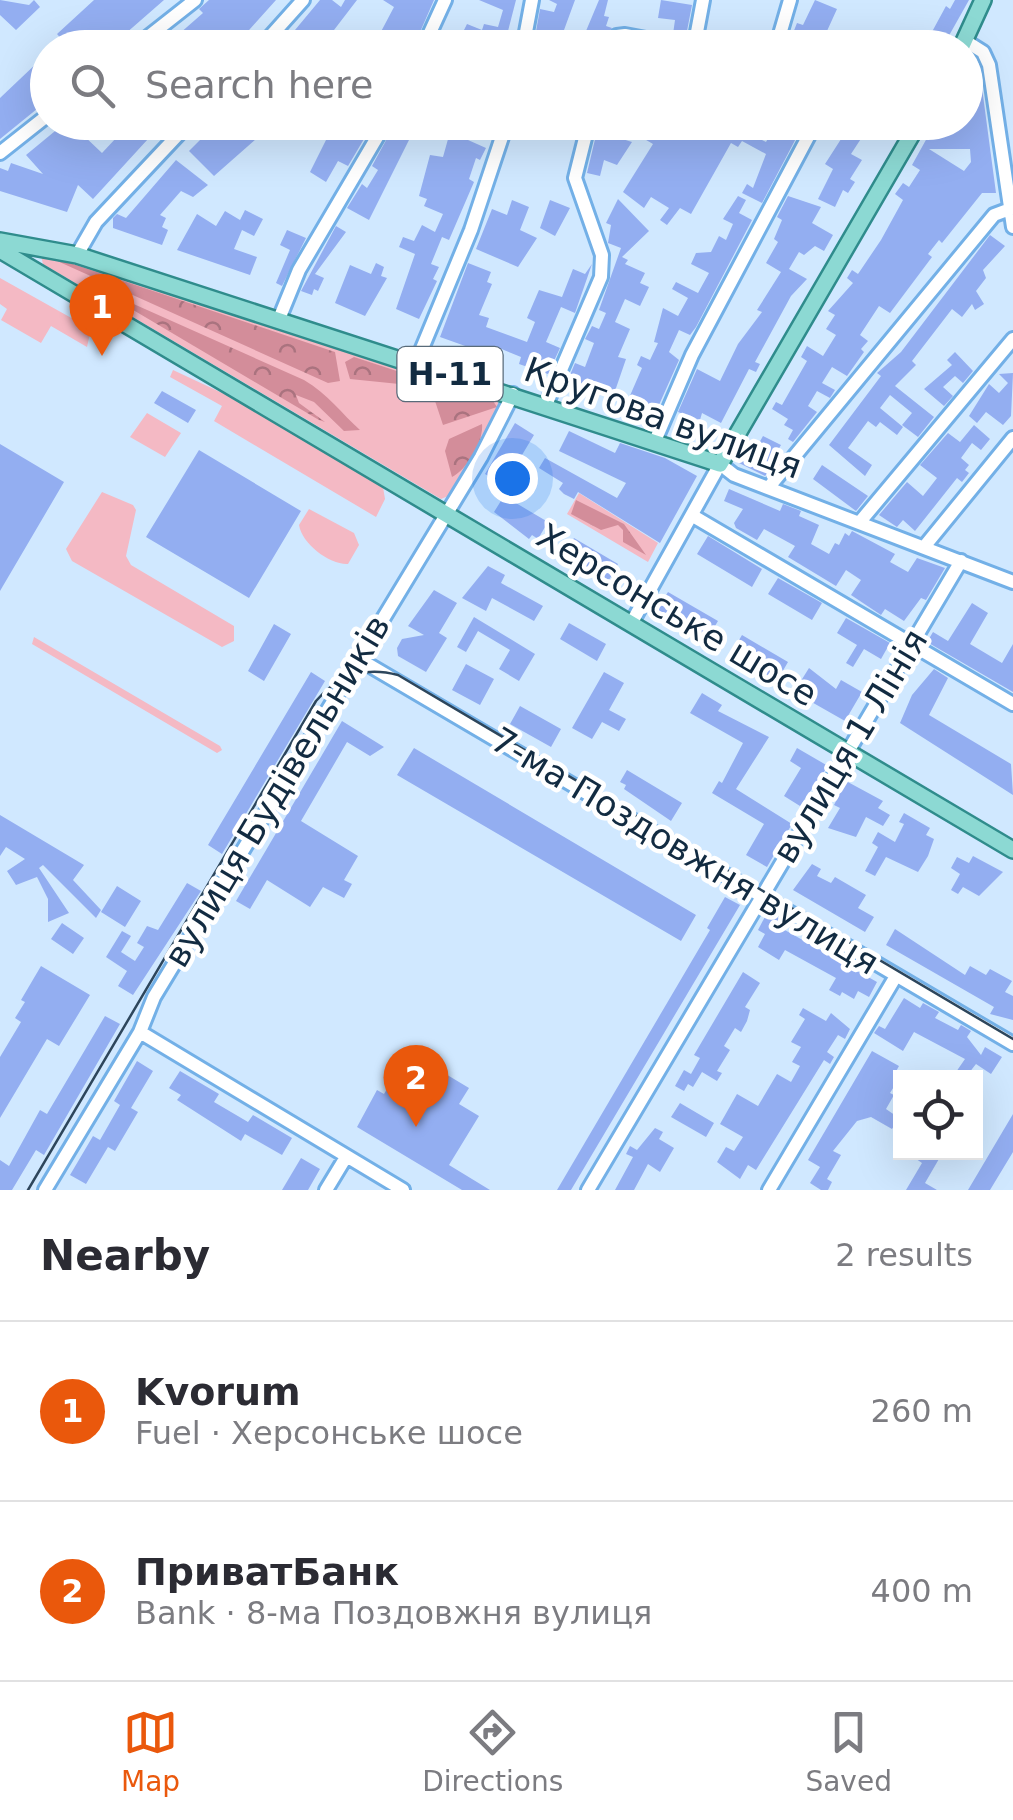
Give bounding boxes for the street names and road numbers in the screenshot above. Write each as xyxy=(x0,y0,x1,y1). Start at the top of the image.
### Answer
road number: Н-11 xyxy=(398,347,502,401)
street label: Кругова вулиця xyxy=(519,349,807,487)
street label: Херсонське шосе xyxy=(530,516,824,714)
street label: вулиця Будівельників xyxy=(156,608,398,974)
street label: вулиця 1 Лінія xyxy=(764,622,936,870)
street label: 7-ма Поздовжня вулиця xyxy=(484,719,886,983)

